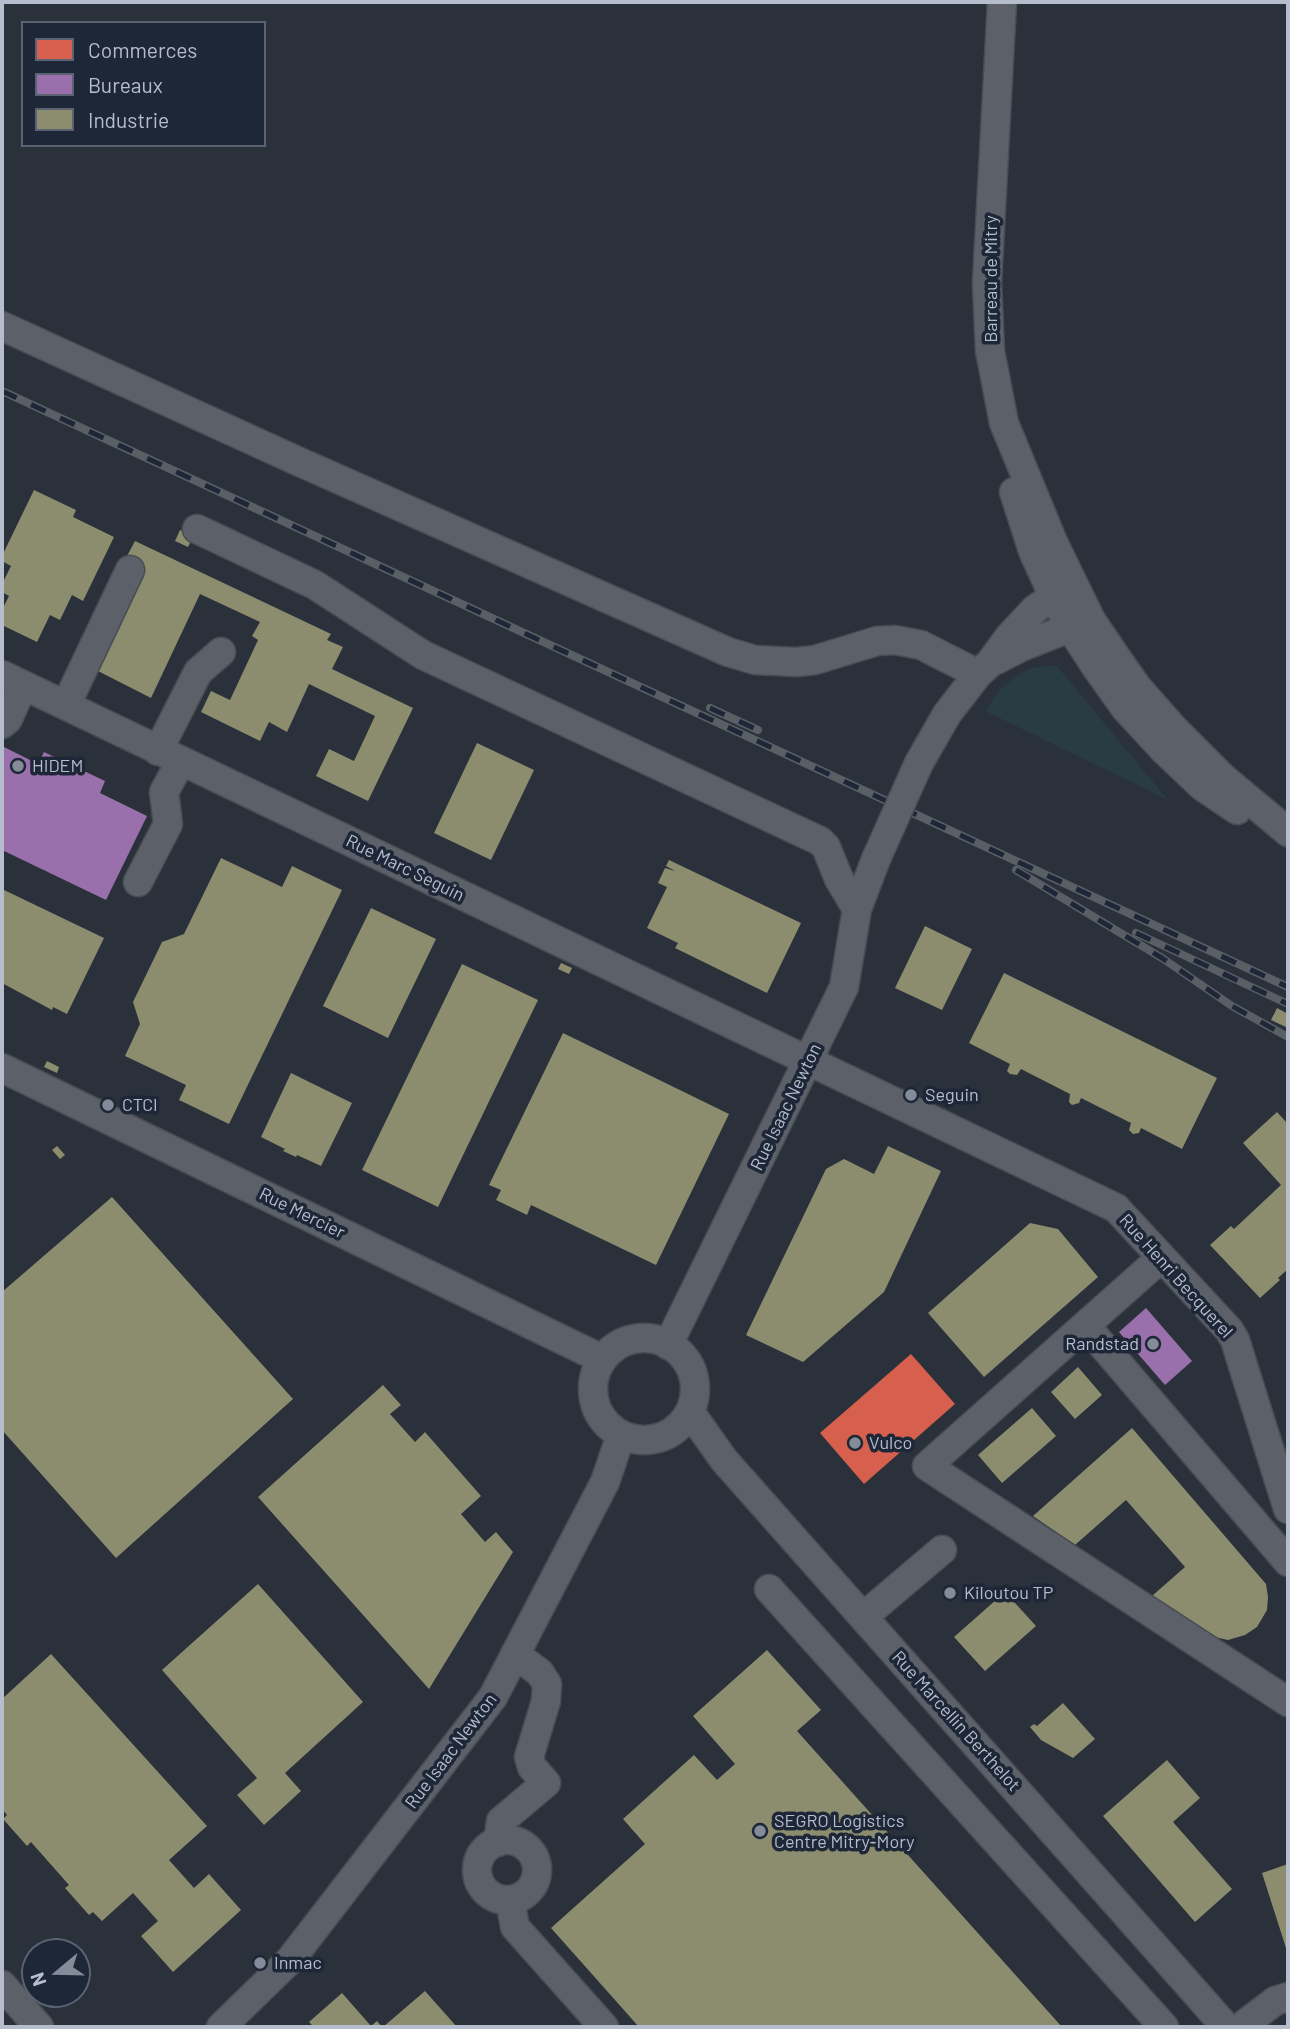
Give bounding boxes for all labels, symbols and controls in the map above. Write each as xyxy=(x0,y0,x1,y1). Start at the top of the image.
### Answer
legend xyxy=(21,21,266,147)
text: Commerces xyxy=(88,37,197,62)
text: Bureaux xyxy=(88,72,163,97)
text: Industrie xyxy=(88,107,169,132)
street label: Barreau de Mitry xyxy=(980,215,1002,343)
place label: HIDEM xyxy=(32,755,83,777)
marker: HIDEM xyxy=(10,758,26,774)
street label: Rue Marc Seguin xyxy=(342,830,468,906)
street label: Rue Isaac Newton xyxy=(746,1040,826,1174)
place label: Seguin xyxy=(925,1084,979,1106)
marker: Seguin xyxy=(903,1087,919,1103)
place label: CTCI xyxy=(122,1094,158,1116)
marker: CTCI xyxy=(100,1097,116,1113)
street label: Rue Mercier xyxy=(256,1183,348,1243)
street label: Rue Henri Becquerel xyxy=(1115,1210,1237,1342)
place label: Randstad xyxy=(1065,1333,1139,1355)
marker: Randstad xyxy=(1145,1336,1161,1352)
place label: Vulco xyxy=(869,1432,912,1454)
marker: Vulco xyxy=(847,1435,863,1451)
place label: Kiloutou TP xyxy=(964,1582,1053,1604)
marker: Kiloutou TP xyxy=(942,1585,958,1601)
street label: Rue Marcellin Berthelot xyxy=(887,1646,1025,1796)
street label: Rue Isaac Newton xyxy=(401,1689,501,1813)
place label: SEGRO Logistics Centre Mitry-Mory xyxy=(774,1810,915,1853)
marker: SEGRO Logistics Centre Mitry-Mory xyxy=(752,1823,768,1839)
north arrow xyxy=(21,1938,91,2008)
place label: Inmac xyxy=(274,1952,322,1974)
marker: Inmac xyxy=(252,1955,268,1971)
text: N xyxy=(25,1970,50,1989)

